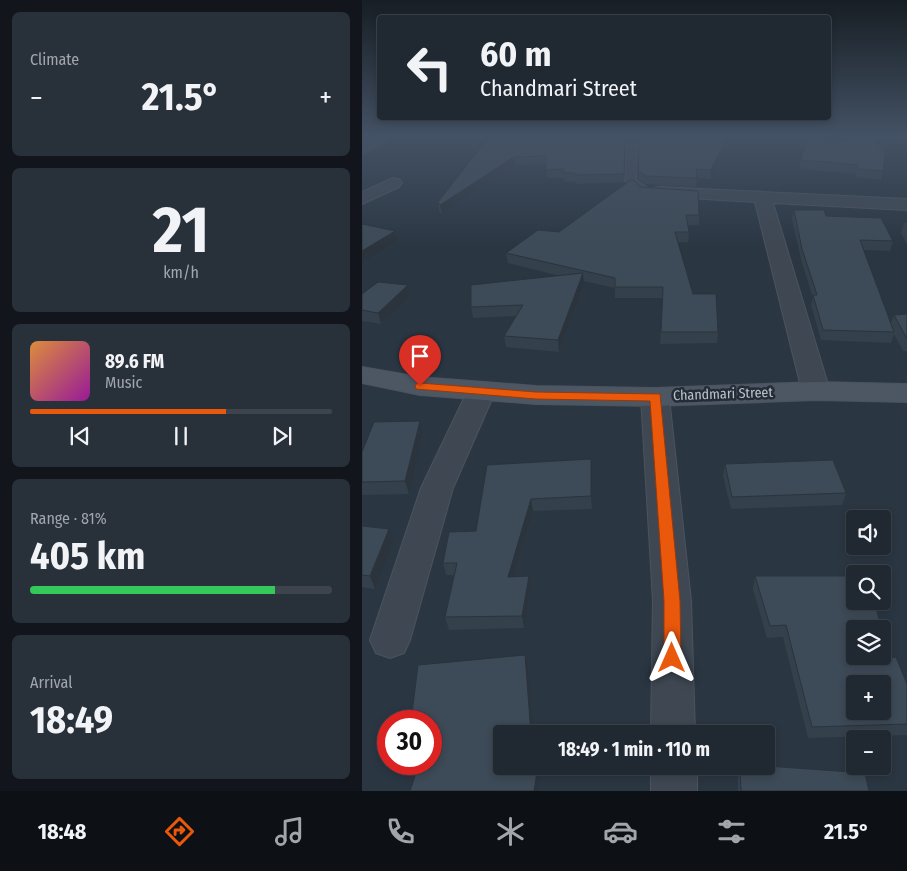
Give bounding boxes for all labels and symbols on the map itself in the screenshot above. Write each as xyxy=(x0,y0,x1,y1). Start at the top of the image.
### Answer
pin xyxy=(399,335,441,386)
street label: Chandmari Street xyxy=(673,384,774,404)
position arrow xyxy=(645,631,697,683)
speed limit sign: 30 xyxy=(377,710,442,775)

